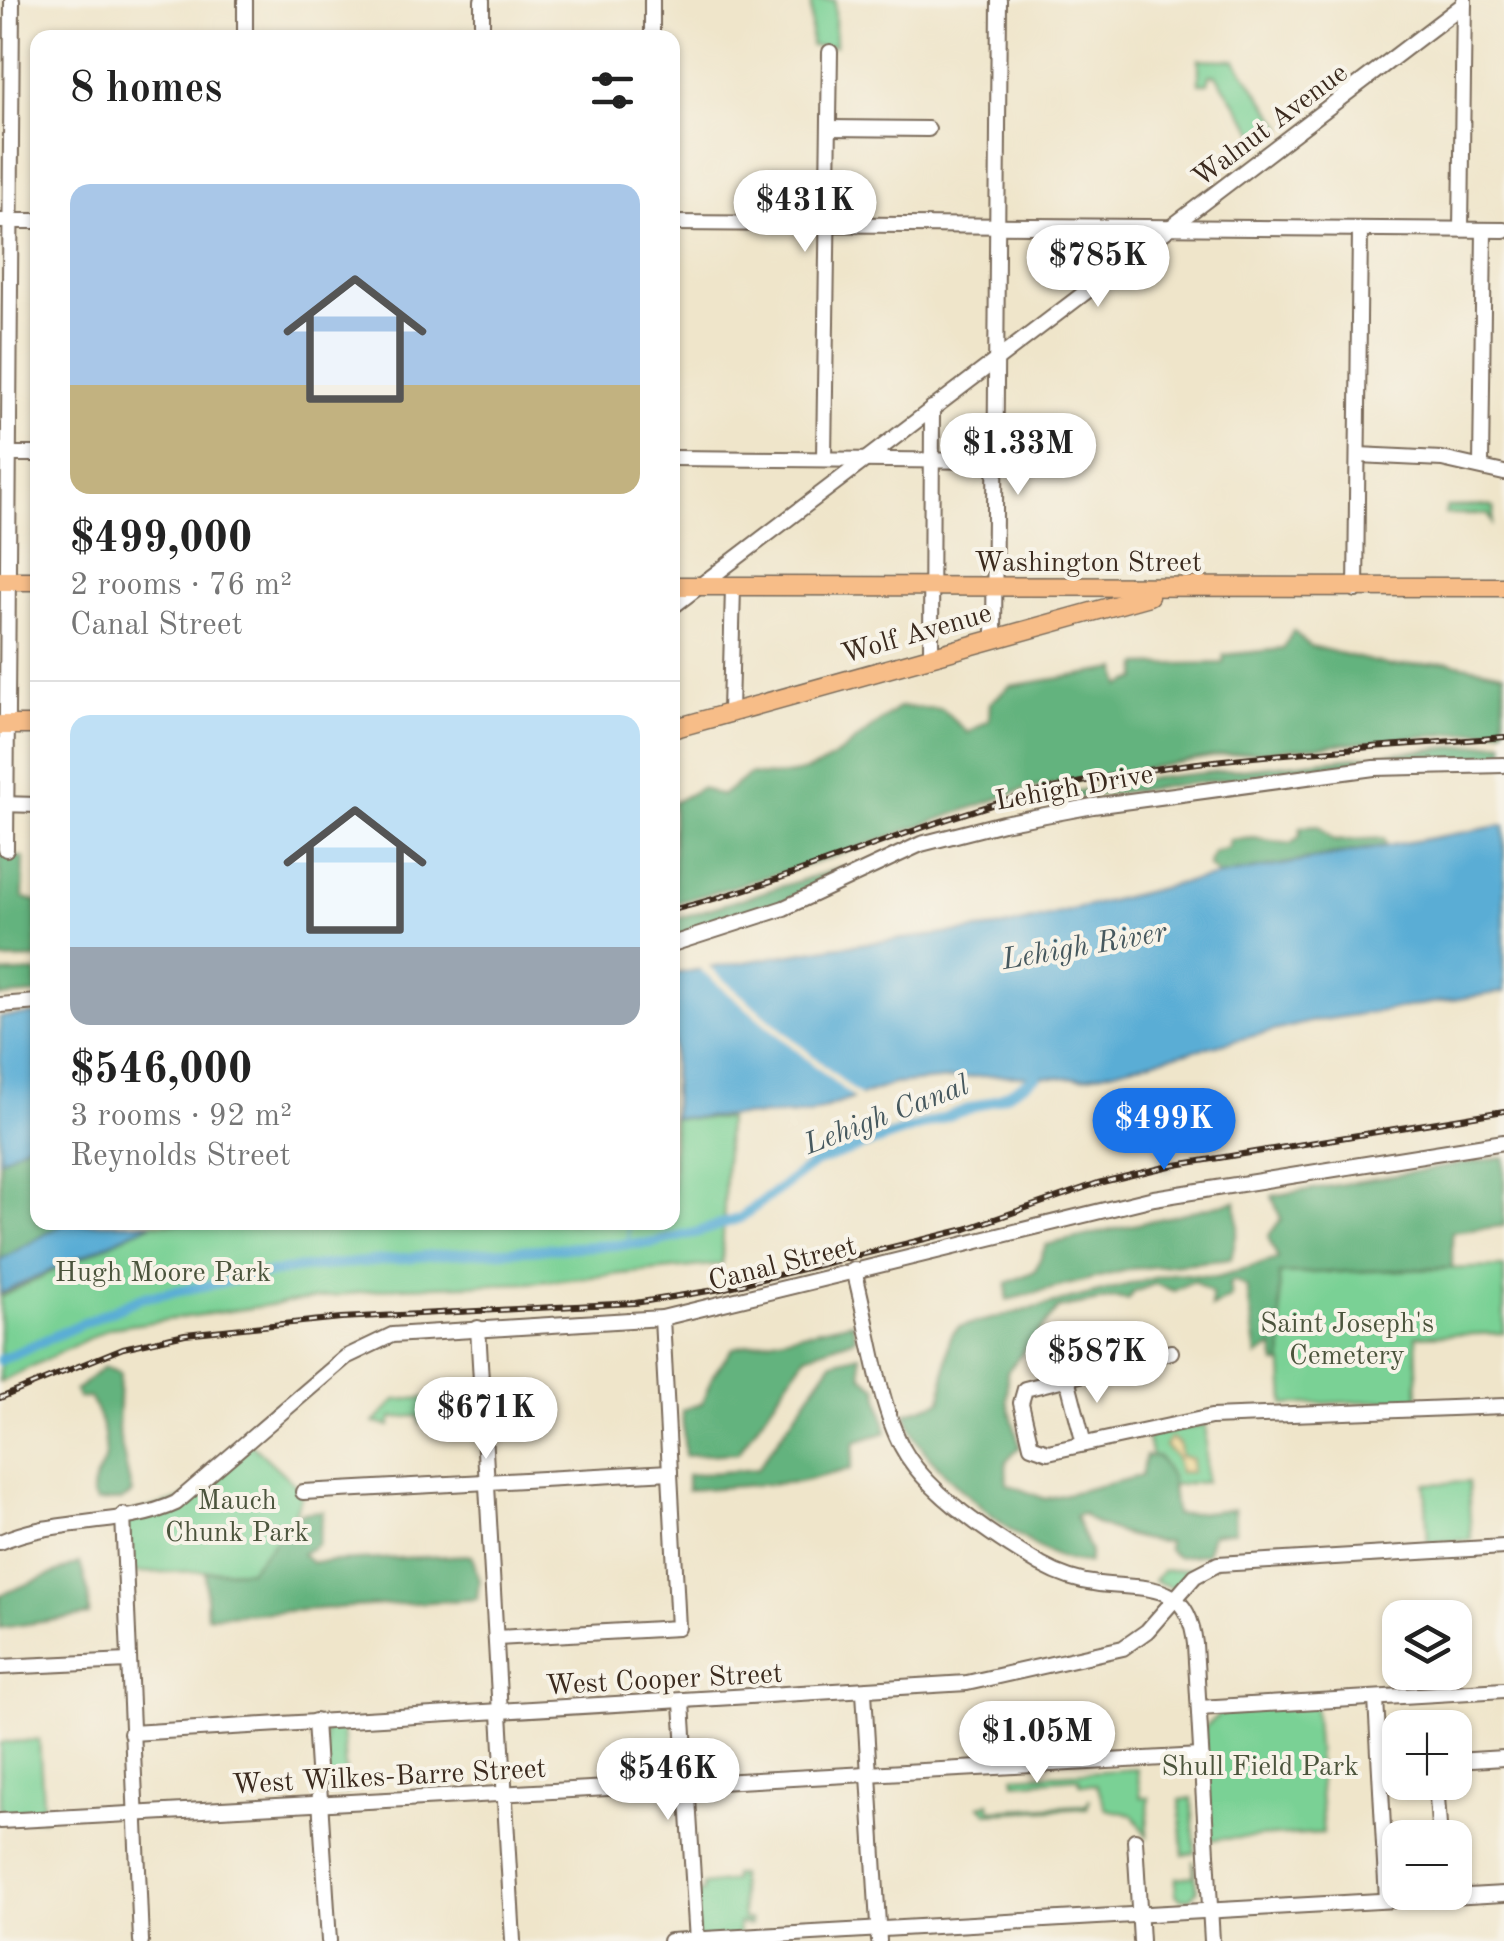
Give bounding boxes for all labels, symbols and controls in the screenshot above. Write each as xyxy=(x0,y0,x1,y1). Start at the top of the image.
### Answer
street label: Walnut Avenue xyxy=(1188,59,1353,193)
icon: filters xyxy=(585,63,640,118)
text: 8 homes xyxy=(70,69,222,111)
pin: $431K xyxy=(735,170,875,255)
text: $431K xyxy=(756,186,854,218)
pin: $785K xyxy=(1028,225,1168,310)
text: $785K xyxy=(1049,241,1147,273)
icon: home xyxy=(265,249,445,429)
pin: $1.33M xyxy=(937,413,1099,498)
text: $1.33M xyxy=(962,429,1074,461)
text: $499,000 xyxy=(70,519,252,561)
street label: Washington Street xyxy=(974,550,1202,578)
text: 2 rooms · 76 m² xyxy=(70,570,292,602)
street label: Wolf Avenue xyxy=(839,600,995,670)
text: Canal Street xyxy=(70,610,243,642)
street label: Lehigh Drive xyxy=(993,761,1156,817)
icon: home xyxy=(265,780,445,960)
water label: Lehigh River xyxy=(998,917,1170,976)
text: $546,000 xyxy=(70,1050,252,1092)
water label: Lehigh Canal xyxy=(799,1071,974,1161)
pin: $499K xyxy=(1094,1088,1234,1173)
text: 3 rooms · 92 m² xyxy=(70,1101,292,1133)
text: $499K xyxy=(1115,1104,1213,1136)
text: Reynolds Street xyxy=(70,1141,291,1173)
street label: Canal Street xyxy=(706,1233,859,1297)
park label: Hugh Moore Park xyxy=(55,1260,271,1288)
park label: Saint Joseph's Cemetery xyxy=(1260,1311,1434,1371)
pin: $587K xyxy=(1027,1321,1167,1406)
text: $587K xyxy=(1048,1337,1146,1369)
pin: $671K xyxy=(416,1377,556,1462)
text: $671K xyxy=(437,1393,535,1425)
park label: Mauch Chunk Park xyxy=(165,1488,309,1548)
map controls xyxy=(1382,1600,1472,1910)
button: layers xyxy=(1382,1600,1472,1690)
street label: West Cooper Street xyxy=(545,1661,783,1701)
pin: $1.05M xyxy=(956,1701,1118,1786)
button: + xyxy=(1382,1710,1472,1800)
text: $1.05M xyxy=(981,1717,1093,1749)
pin: $546K xyxy=(598,1738,738,1823)
text: $546K xyxy=(619,1754,717,1786)
park label: Shull Field Park xyxy=(1161,1754,1359,1782)
street label: West Wilkes-Barre Street xyxy=(231,1756,547,1800)
button: − xyxy=(1382,1820,1472,1910)

